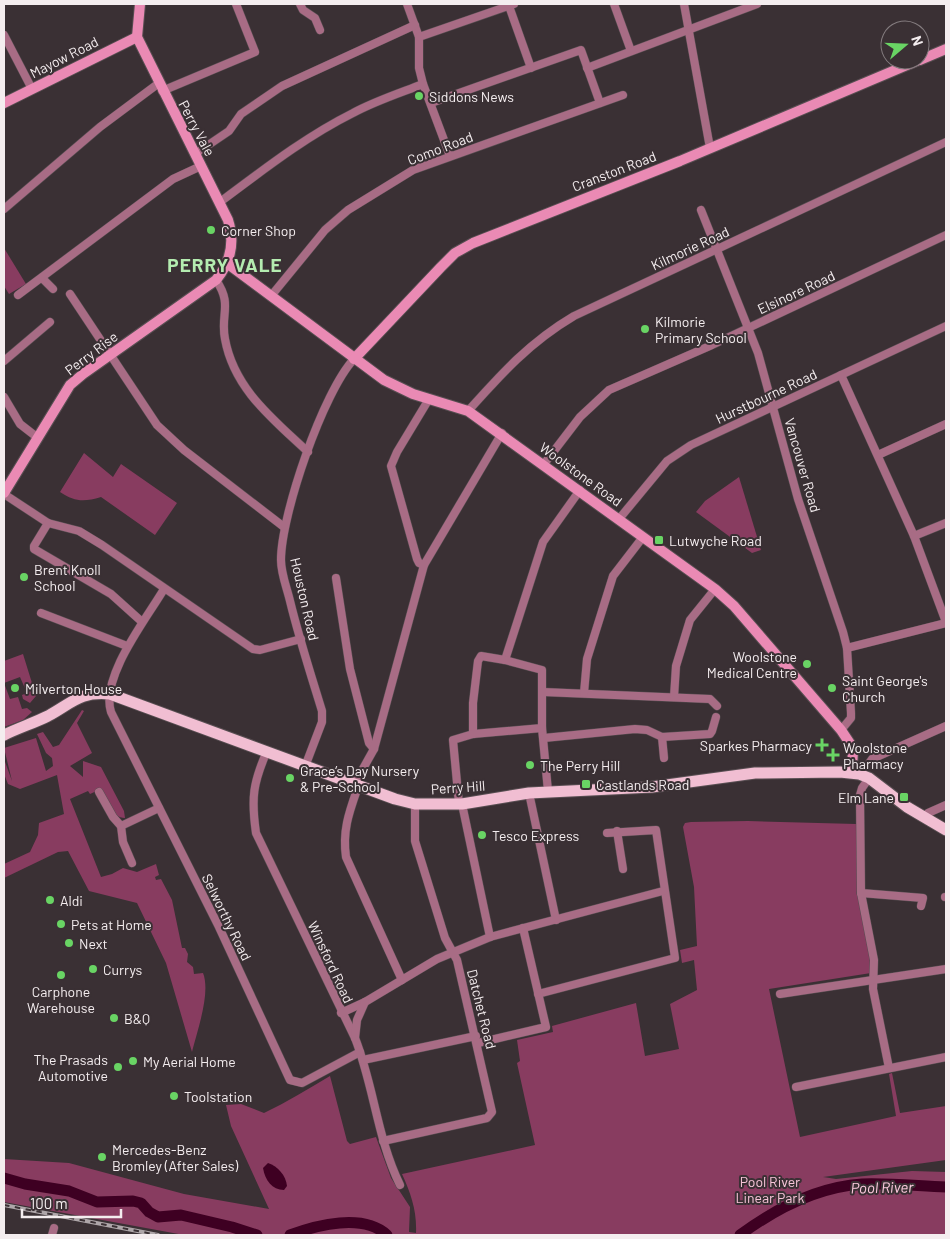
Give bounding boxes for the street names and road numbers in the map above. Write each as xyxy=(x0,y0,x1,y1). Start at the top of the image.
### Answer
street label: Mayow Road xyxy=(27,33,101,81)
street label: Perry Vale xyxy=(175,97,219,159)
street label: Como Road xyxy=(405,128,475,168)
street label: Cranston Road xyxy=(569,147,659,195)
street label: Kilmorie Road xyxy=(648,222,732,274)
street label: Elsinore Road xyxy=(755,267,837,317)
street label: Perry Rise xyxy=(61,328,121,378)
street label: Hurstbourne Road xyxy=(713,365,819,427)
street label: Vancouver Road xyxy=(781,416,825,514)
street label: Woolstone Road xyxy=(536,438,626,510)
street label: Houston Road xyxy=(287,556,323,642)
street label: Perry Hill xyxy=(430,777,486,797)
street label: Selworthy Road xyxy=(199,871,255,963)
street label: Winsford Road xyxy=(305,918,357,1006)
street label: Datchet Road xyxy=(464,967,500,1051)

